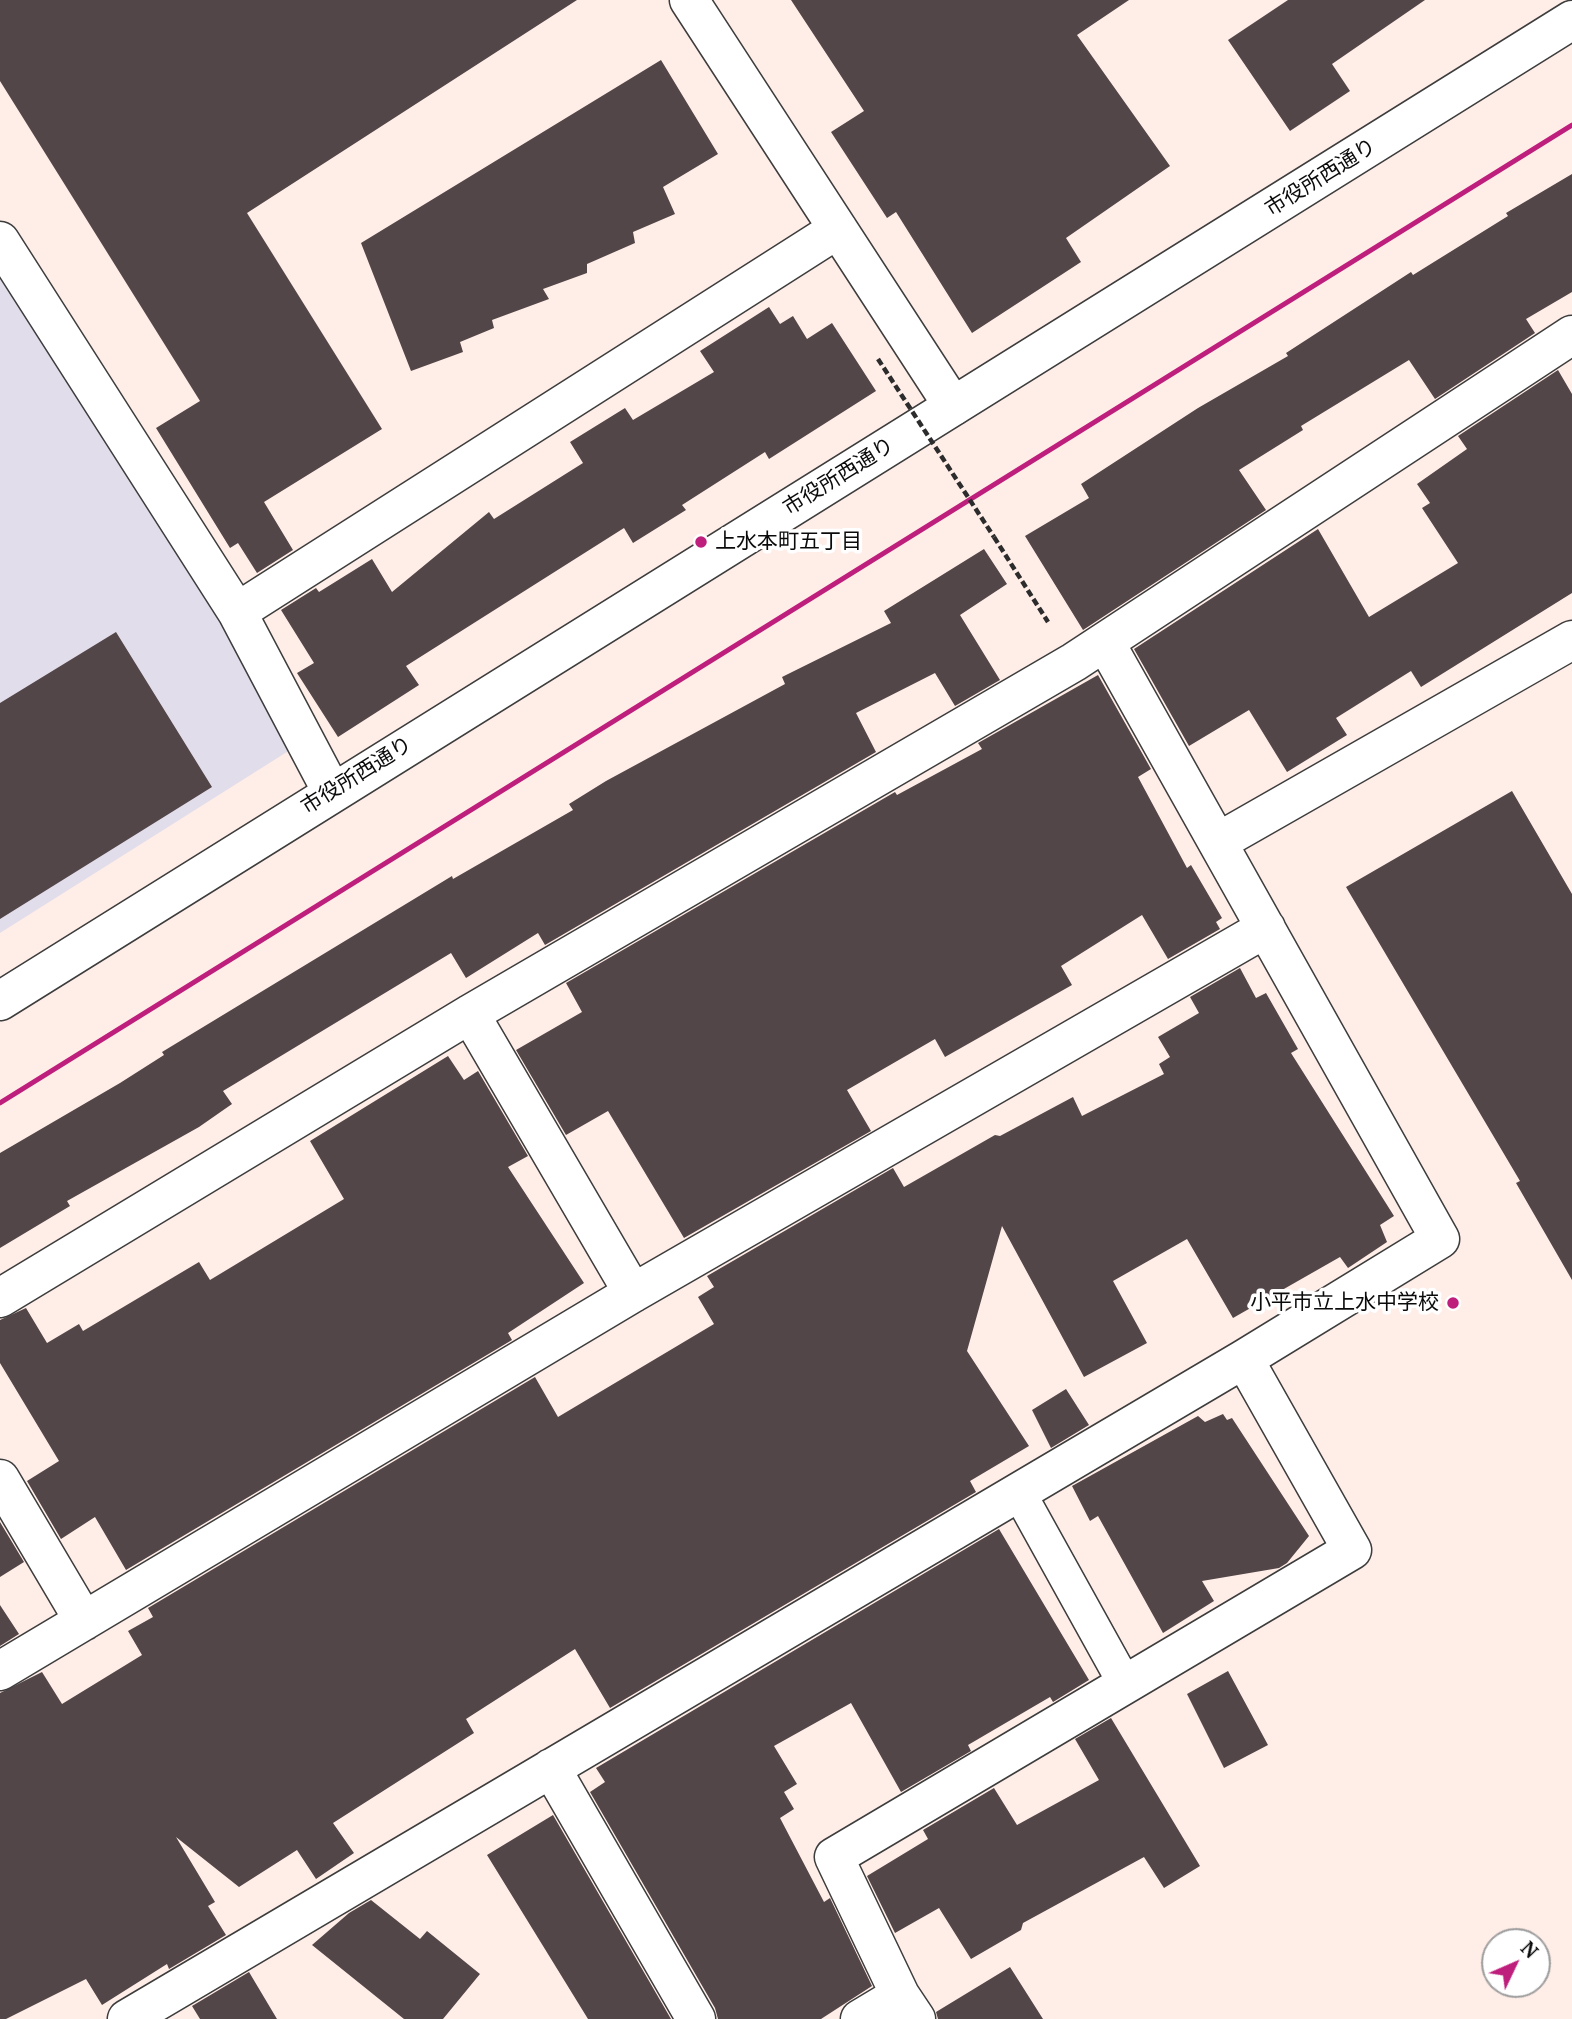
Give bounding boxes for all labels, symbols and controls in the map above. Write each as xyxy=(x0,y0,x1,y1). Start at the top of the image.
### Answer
street label: 市役所西通り xyxy=(1261,134,1381,222)
street label: 市役所西通り xyxy=(779,433,899,521)
place label: 上水本町五丁目 xyxy=(715,529,862,555)
marker: 上水本町五丁目 xyxy=(693,534,709,550)
street label: 市役所西通り xyxy=(297,732,417,820)
place label: 小平市立上水中学校 xyxy=(1250,1290,1439,1316)
marker: 小平市立上水中学校 xyxy=(1445,1295,1461,1311)
north arrow xyxy=(1481,1928,1551,1998)
text: N xyxy=(1516,1936,1544,1963)

